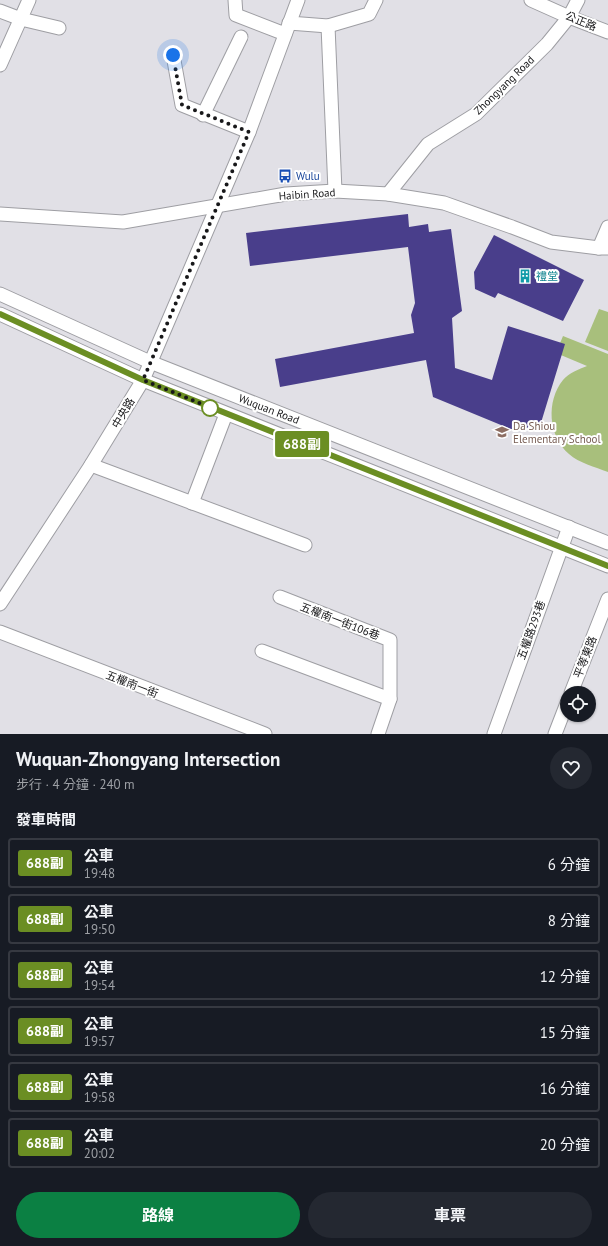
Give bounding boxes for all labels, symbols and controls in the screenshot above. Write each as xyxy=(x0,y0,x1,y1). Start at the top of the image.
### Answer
street label: 公正路 xyxy=(563,8,599,34)
your location xyxy=(163,45,183,65)
street label: Zhongyang Road xyxy=(471,53,537,117)
bus stop icon: Wulu xyxy=(277,168,293,184)
place label: Wulu xyxy=(296,169,320,183)
street label: Haibin Road xyxy=(278,185,336,203)
building icon: 禮堂 xyxy=(517,268,533,284)
place label: 禮堂 xyxy=(536,269,558,283)
street label: Wuquan Road xyxy=(237,391,302,427)
street label: 中央路 xyxy=(109,395,137,431)
unlabelled marker xyxy=(201,399,219,417)
place label: Da Shiou Elementary School xyxy=(513,419,601,446)
school or university icon: Da Shiou Elementary School xyxy=(494,424,510,440)
line badge: 688副 xyxy=(274,431,330,457)
text: 688副 xyxy=(283,435,321,453)
street label: 五權路293巷 xyxy=(514,598,548,662)
street label: 五權南一街106巷 xyxy=(298,599,382,643)
street label: 平等東路 xyxy=(571,634,599,680)
street label: 五權南一街 xyxy=(104,668,160,700)
map controls xyxy=(560,686,596,722)
button: locate xyxy=(560,686,596,722)
text: Wuquan-Zhongyang Intersection xyxy=(16,747,280,771)
button: heart xyxy=(550,747,592,789)
text: 步行 · 4 分鐘 · 240 m xyxy=(16,776,135,793)
text: 發車時間 xyxy=(16,810,76,829)
text: 公車 xyxy=(84,846,114,865)
text: 688副 xyxy=(26,854,64,872)
text: 6 分鐘 xyxy=(548,855,590,874)
text: 19:48 xyxy=(84,865,115,882)
text: 公車 xyxy=(84,902,114,921)
text: 688副 xyxy=(26,910,64,928)
text: 8 分鐘 xyxy=(548,911,590,930)
text: 19:50 xyxy=(84,921,115,938)
text: 公車 xyxy=(84,958,114,977)
text: 688副 xyxy=(26,966,64,984)
text: 12 分鐘 xyxy=(540,967,590,986)
text: 19:54 xyxy=(84,977,115,994)
text: 公車 xyxy=(84,1014,114,1033)
text: 688副 xyxy=(26,1022,64,1040)
text: 15 分鐘 xyxy=(540,1023,590,1042)
text: 19:57 xyxy=(84,1033,115,1050)
text: 公車 xyxy=(84,1070,114,1089)
text: 688副 xyxy=(26,1078,64,1096)
text: 16 分鐘 xyxy=(540,1079,590,1098)
text: 19:58 xyxy=(84,1089,115,1106)
text: 公車 xyxy=(84,1126,114,1145)
text: 688副 xyxy=(26,1134,64,1152)
text: 20 分鐘 xyxy=(540,1135,590,1154)
text: 20:02 xyxy=(84,1145,115,1162)
button: 路線 xyxy=(16,1192,300,1238)
button: 車票 xyxy=(308,1192,592,1238)

